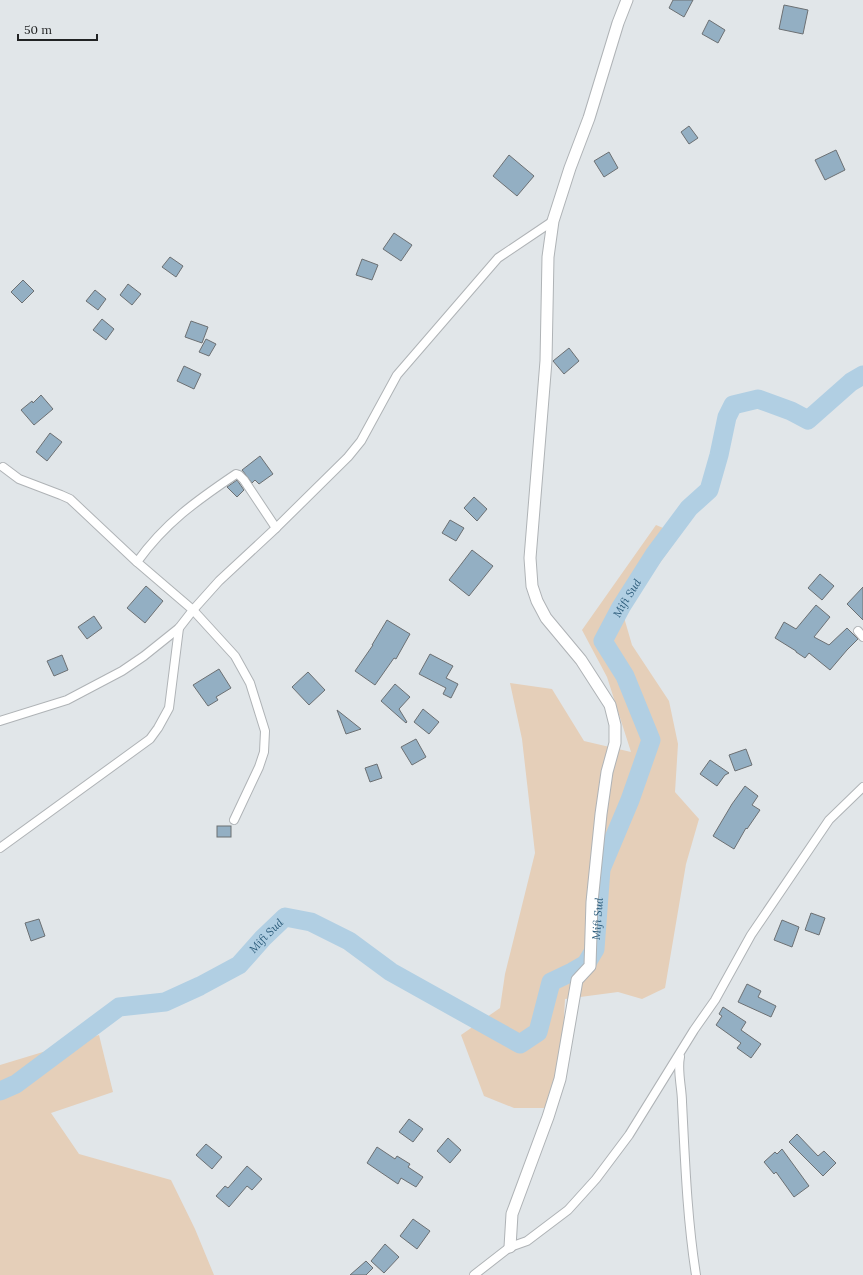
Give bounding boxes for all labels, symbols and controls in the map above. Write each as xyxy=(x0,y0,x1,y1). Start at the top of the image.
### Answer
scale bar xyxy=(18,16,97,42)
text: 50 m xyxy=(24,22,52,37)
water label: Mifi Sud xyxy=(610,575,645,620)
water label: Mifi Sud xyxy=(589,896,606,941)
water label: Mifi Sud xyxy=(246,915,287,956)

